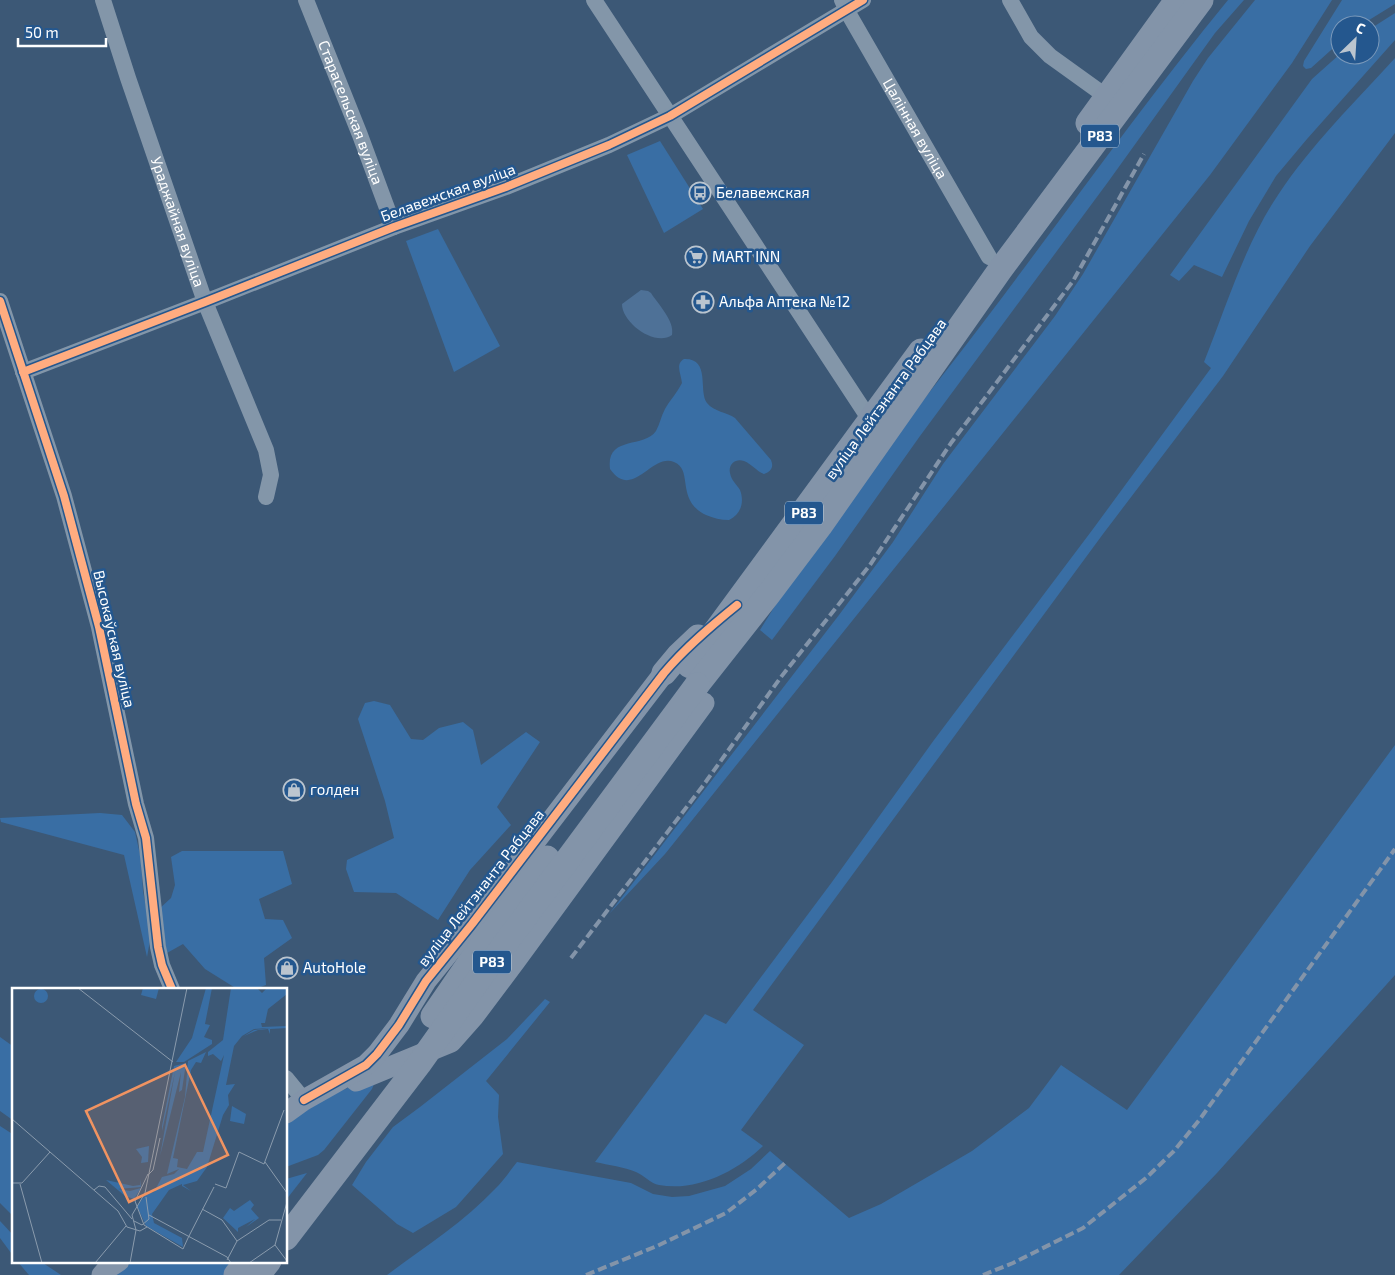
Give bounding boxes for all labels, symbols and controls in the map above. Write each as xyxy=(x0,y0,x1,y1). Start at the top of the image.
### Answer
scale bar xyxy=(18,15,105,47)
north arrow xyxy=(1330,15,1380,65)
text: С xyxy=(1353,18,1368,37)
text: 50 m xyxy=(25,23,59,41)
street label: Старасельская вуліца xyxy=(315,38,387,187)
street label: Цалінная вуліца xyxy=(880,75,952,182)
road number: Р83 xyxy=(1081,124,1119,148)
street label: Ураджайная вуліца xyxy=(148,154,209,289)
street label: Белавежская вуліца xyxy=(378,159,518,226)
bus stop icon: Белавежская xyxy=(688,181,712,205)
place label: Белавежская xyxy=(716,183,810,201)
supermarket icon: MART INN xyxy=(684,245,708,269)
place label: MART INN xyxy=(712,247,780,265)
pharmacy icon: Альфа Аптека №12 xyxy=(691,290,715,314)
place label: Альфа Аптека №12 xyxy=(719,292,850,310)
street label: вуліца Лейтэнанта Рабцава xyxy=(821,315,950,483)
road number: Р83 xyxy=(785,502,823,524)
street label: Высокаўская вуліца xyxy=(89,568,140,709)
shop icon: голден xyxy=(282,778,306,802)
place label: голден xyxy=(310,780,359,798)
street label: вуліца Лейтэнанта Рабцава xyxy=(413,805,548,970)
road number: Р83 xyxy=(473,950,511,974)
shop icon: AutoHole xyxy=(275,956,299,980)
place label: AutoHole xyxy=(303,958,366,976)
inset map xyxy=(12,988,288,1262)

